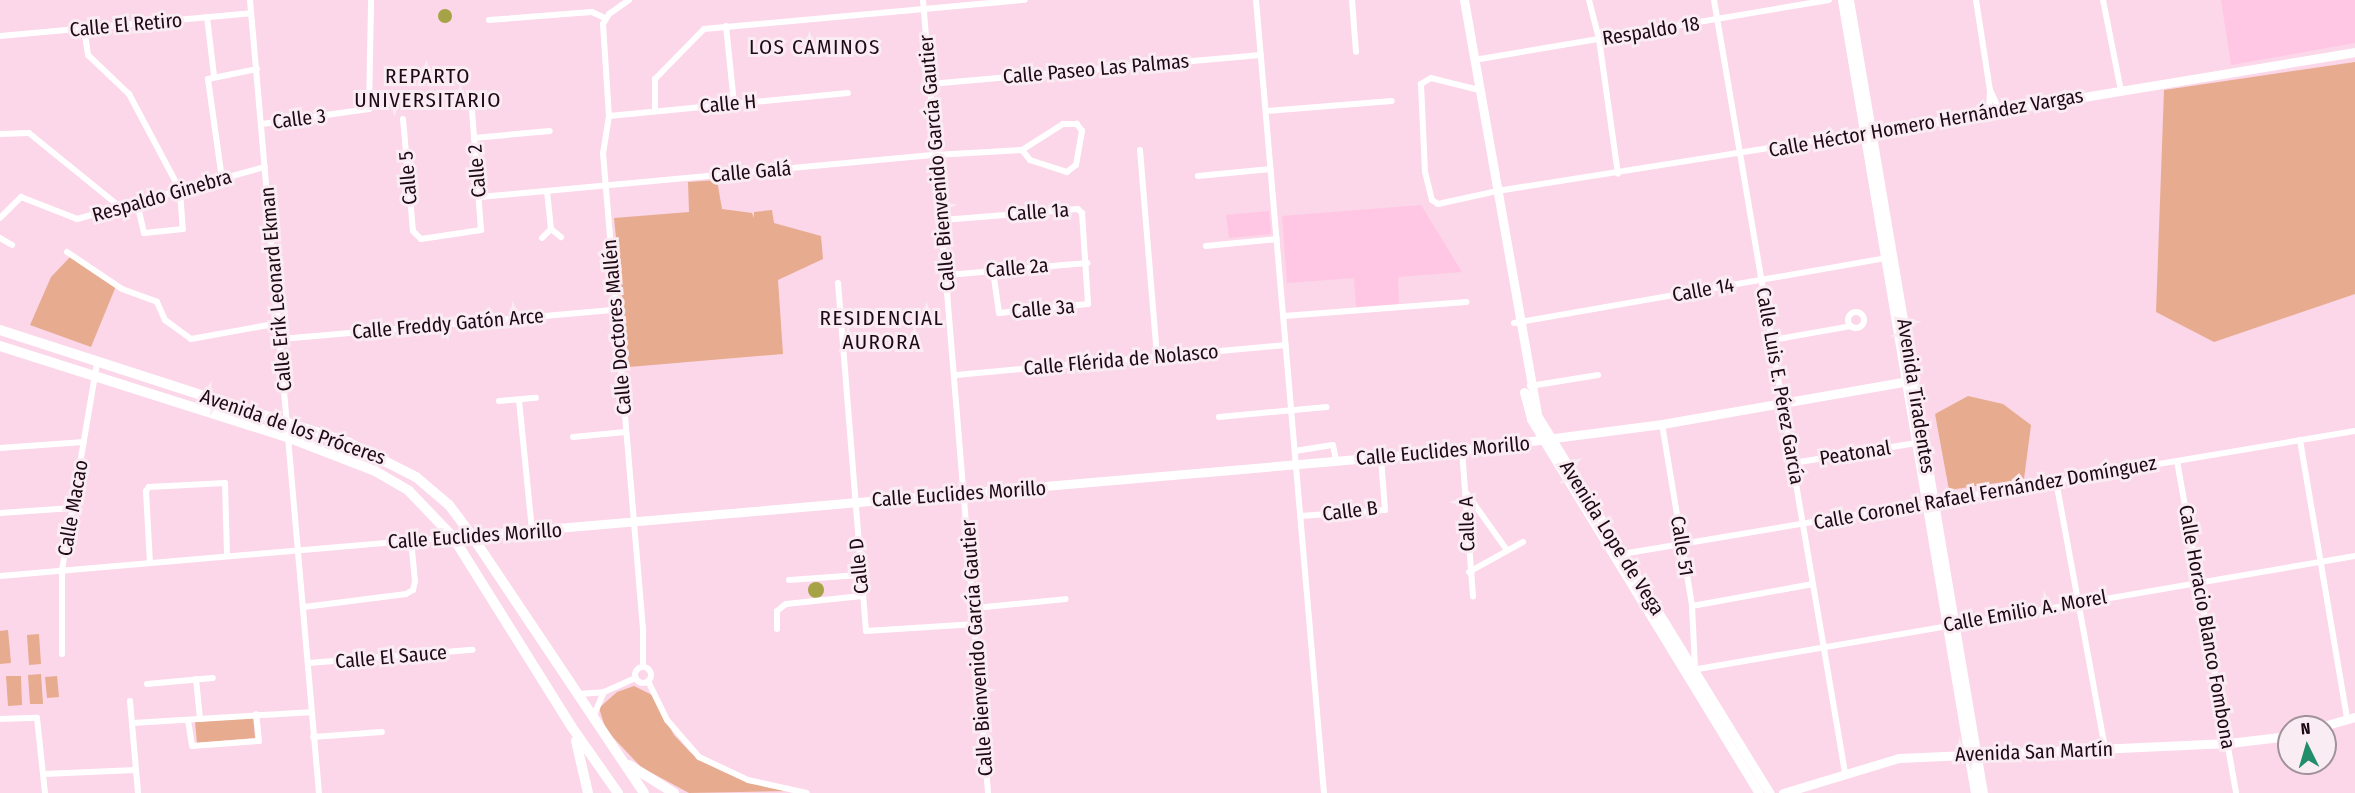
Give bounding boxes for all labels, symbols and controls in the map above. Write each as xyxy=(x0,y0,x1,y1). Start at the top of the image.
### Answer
street label: Calle El Retiro xyxy=(69,8,183,42)
street label: Respaldo 18 xyxy=(1601,11,1701,51)
district label: LOS CAMINOS xyxy=(749,34,881,60)
street label: Calle Bienvenido García Gautier xyxy=(914,34,960,292)
street label: Calle Paseo Las Palmas xyxy=(1002,49,1190,89)
district label: REPARTO UNIVERSITARIO xyxy=(354,63,502,113)
street label: Calle Héctor Homero Hernández Vargas xyxy=(1767,83,2085,163)
street label: Calle H xyxy=(699,90,757,118)
street label: Calle 3 xyxy=(271,104,327,134)
street label: Calle 2 xyxy=(463,143,491,199)
street label: Calle 5 xyxy=(394,150,422,206)
street label: Calle Galá xyxy=(710,157,792,187)
street label: Respaldo Ginebra xyxy=(90,165,234,227)
street label: Calle Erik Leonard Ekman xyxy=(255,186,297,392)
street label: Calle 1a xyxy=(1006,198,1070,226)
street label: Calle Doctores Mallén xyxy=(597,238,637,416)
street label: Calle 2a xyxy=(985,253,1049,283)
street label: Calle 14 xyxy=(1670,273,1736,307)
street label: Calle Luis E. Pérez García xyxy=(1751,286,1809,486)
street label: Calle 3a xyxy=(1010,294,1076,324)
street label: Calle Freddy Gatón Arce xyxy=(351,304,545,344)
district label: RESIDENCIAL AURORA xyxy=(820,305,944,355)
street label: Avenida Tiradentes xyxy=(1892,317,1940,475)
street label: Calle Flérida de Nolasco xyxy=(1023,340,1219,380)
street label: Avenida de los Próceres xyxy=(197,384,389,470)
street label: Calle Euclides Morillo xyxy=(1355,431,1531,471)
street label: Peatonal xyxy=(1818,436,1892,470)
street label: Calle Coronel Rafael Fernández Domínguez xyxy=(1812,451,2158,535)
street label: Avenida Lope de Vega xyxy=(1555,456,1669,620)
street label: Calle Macao xyxy=(53,458,93,558)
street label: Calle Euclides Morillo xyxy=(871,476,1047,512)
street label: Calle B xyxy=(1321,496,1379,526)
street label: Calle A xyxy=(1454,496,1480,552)
street label: Calle Horacio Blanco Fombona xyxy=(2174,503,2240,751)
street label: Calle 51 xyxy=(1665,514,1699,578)
street label: Calle Euclides Morillo xyxy=(387,518,563,554)
street label: Calle Bienvenido García Gautier xyxy=(956,519,998,777)
street label: Calle D xyxy=(844,537,874,595)
street label: Calle Emilio A. Morel xyxy=(1941,585,2109,637)
street label: Calle El Sauce xyxy=(334,640,448,674)
north arrow xyxy=(2277,715,2337,775)
text: N xyxy=(2300,719,2311,738)
street label: Avenida San Martín xyxy=(1955,737,2113,767)

